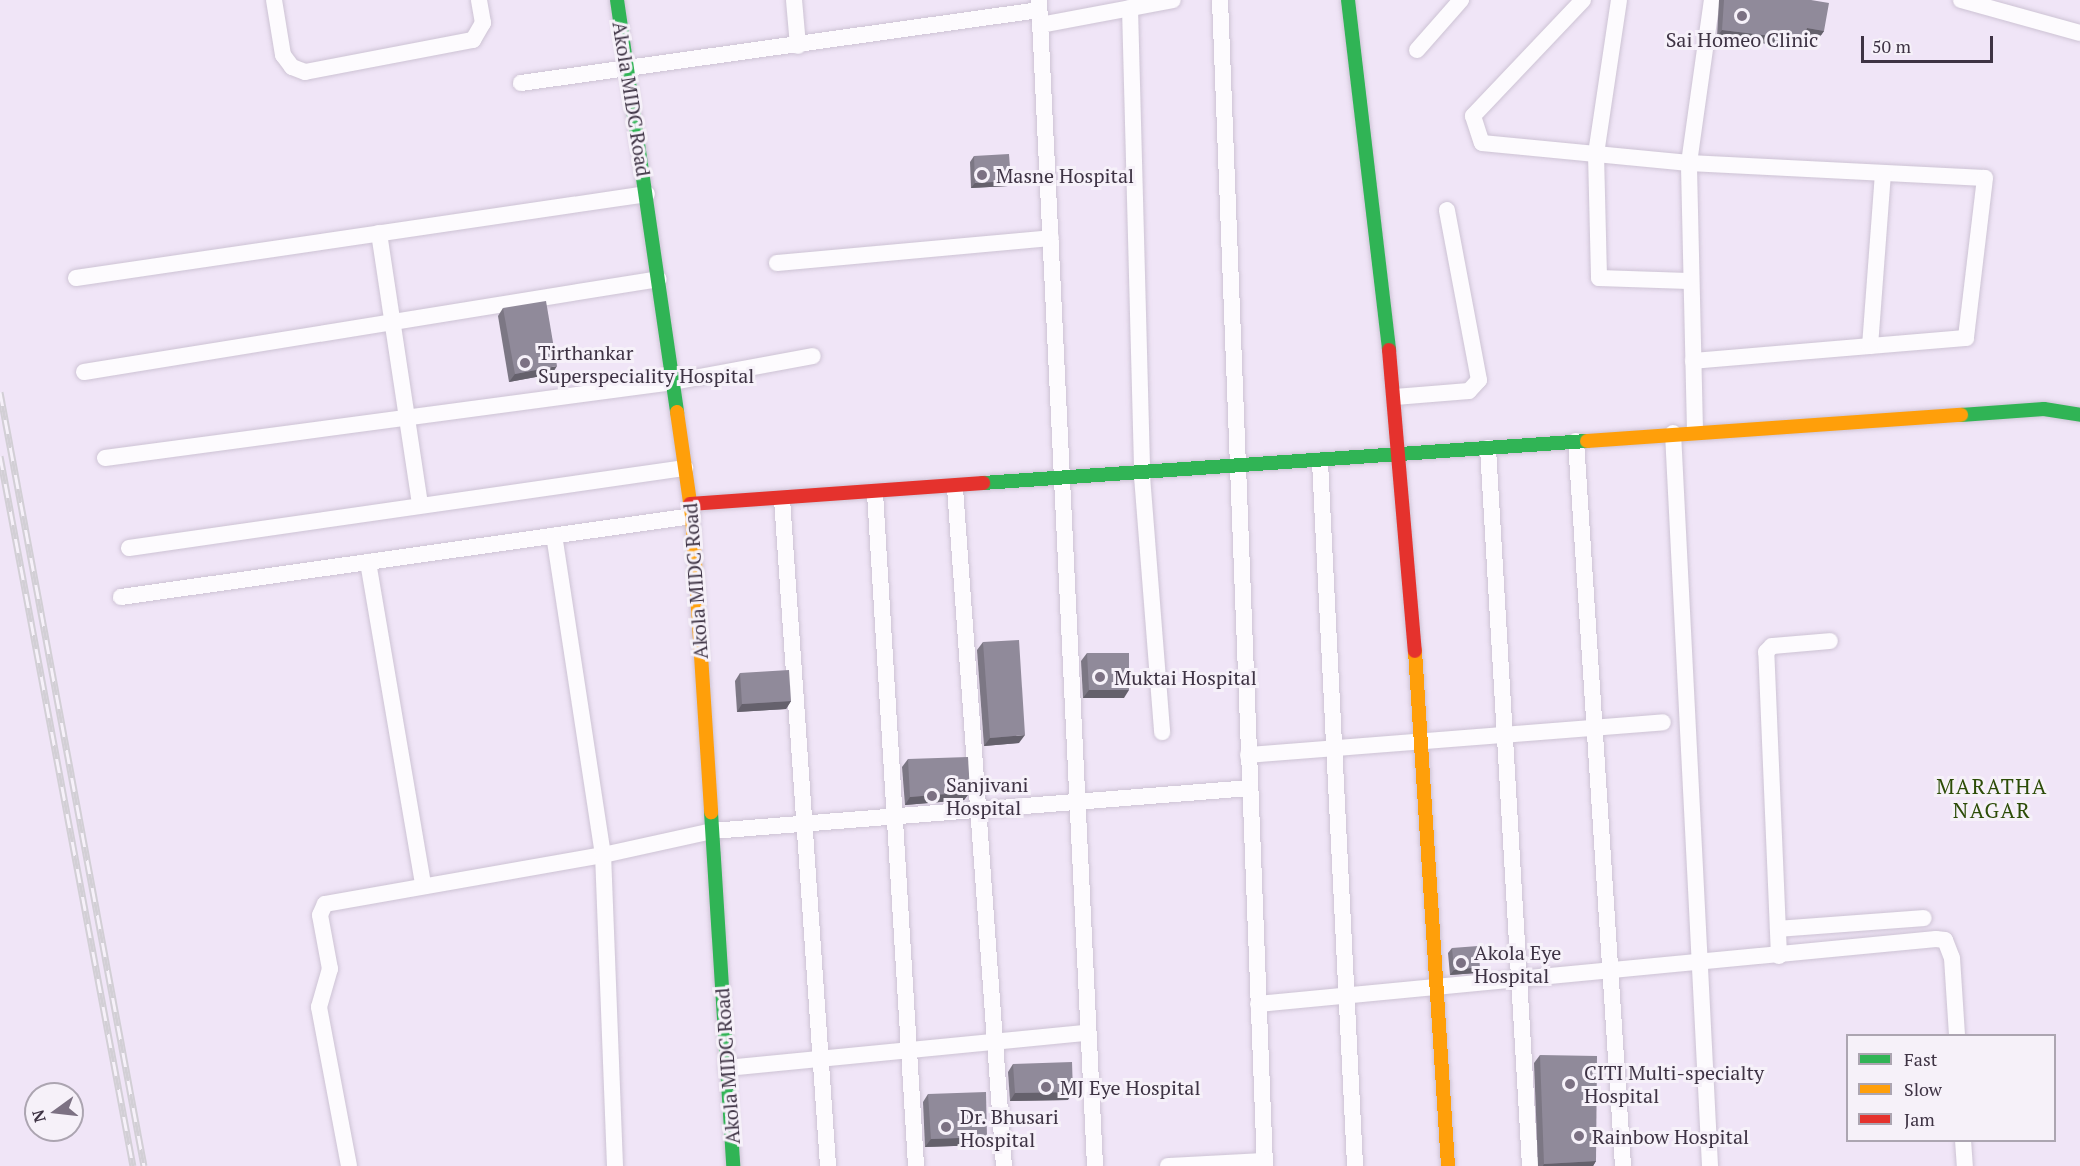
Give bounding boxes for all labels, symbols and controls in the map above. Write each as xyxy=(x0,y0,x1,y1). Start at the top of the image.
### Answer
marker: Sai Homeo Clinic xyxy=(1733,7,1751,25)
street label: Akola MIDC Road xyxy=(608,20,656,178)
scale bar xyxy=(1864,24,1996,62)
place label: Sai Homeo Clinic xyxy=(1666,27,1818,51)
text: 50 m xyxy=(1872,34,1911,58)
place label: Masne Hospital xyxy=(996,163,1134,187)
marker: Masne Hospital xyxy=(973,166,991,184)
place label: Tirthankar Superspeciality Hospital xyxy=(538,340,754,387)
marker: Tirthankar Superspeciality Hospital xyxy=(516,354,534,372)
street label: Akola MIDC Road xyxy=(678,502,712,660)
place label: Muktai Hospital xyxy=(1114,665,1257,689)
marker: Muktai Hospital xyxy=(1091,668,1109,686)
place label: Sanjivani Hospital xyxy=(946,772,1029,819)
district label: MARATHA NAGAR xyxy=(1936,773,2048,823)
marker: Sanjivani Hospital xyxy=(923,787,941,805)
place label: Akola Eye Hospital xyxy=(1474,940,1561,987)
marker: Akola Eye Hospital xyxy=(1452,954,1470,972)
street label: Akola MIDC Road xyxy=(710,987,744,1145)
legend xyxy=(1846,1034,2056,1142)
text: Fast xyxy=(1904,1047,1937,1071)
place label: CITI Multi-specialty Hospital xyxy=(1584,1060,1764,1107)
place label: MJ Eye Hospital xyxy=(1060,1075,1200,1099)
marker: CITI Multi-specialty Hospital xyxy=(1561,1075,1579,1093)
text: Slow xyxy=(1904,1077,1942,1101)
marker: MJ Eye Hospital xyxy=(1037,1078,1055,1096)
north arrow xyxy=(24,1082,84,1142)
place label: Dr. Bhusari Hospital xyxy=(960,1104,1059,1151)
text: N xyxy=(26,1107,51,1125)
text: Jam xyxy=(1904,1107,1935,1131)
marker: Dr. Bhusari Hospital xyxy=(937,1118,955,1136)
place label: Rainbow Hospital xyxy=(1592,1124,1749,1148)
marker: Rainbow Hospital xyxy=(1570,1127,1588,1145)

